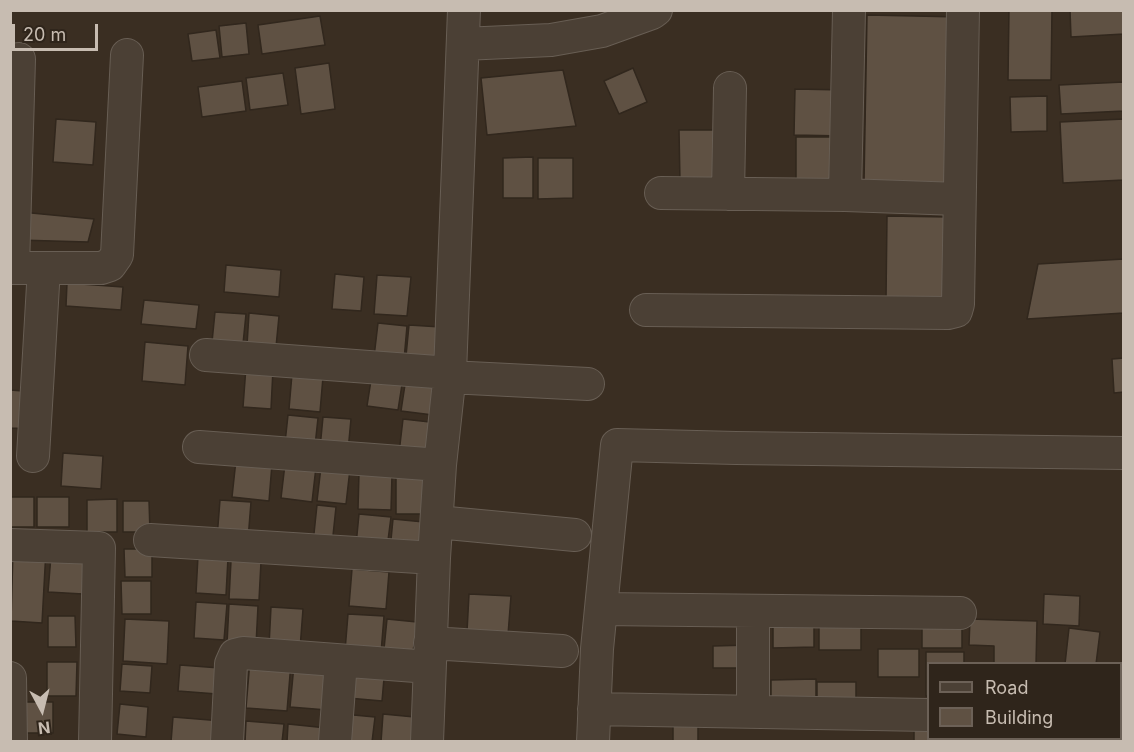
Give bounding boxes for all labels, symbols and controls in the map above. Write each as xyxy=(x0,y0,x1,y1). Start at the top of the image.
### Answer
scale bar xyxy=(15,12,100,50)
text: 20 m xyxy=(23,24,66,45)
legend xyxy=(927,662,1122,740)
text: Road xyxy=(985,677,1028,698)
north arrow xyxy=(12,680,72,740)
text: Building xyxy=(985,707,1053,728)
text: N xyxy=(37,717,51,739)

